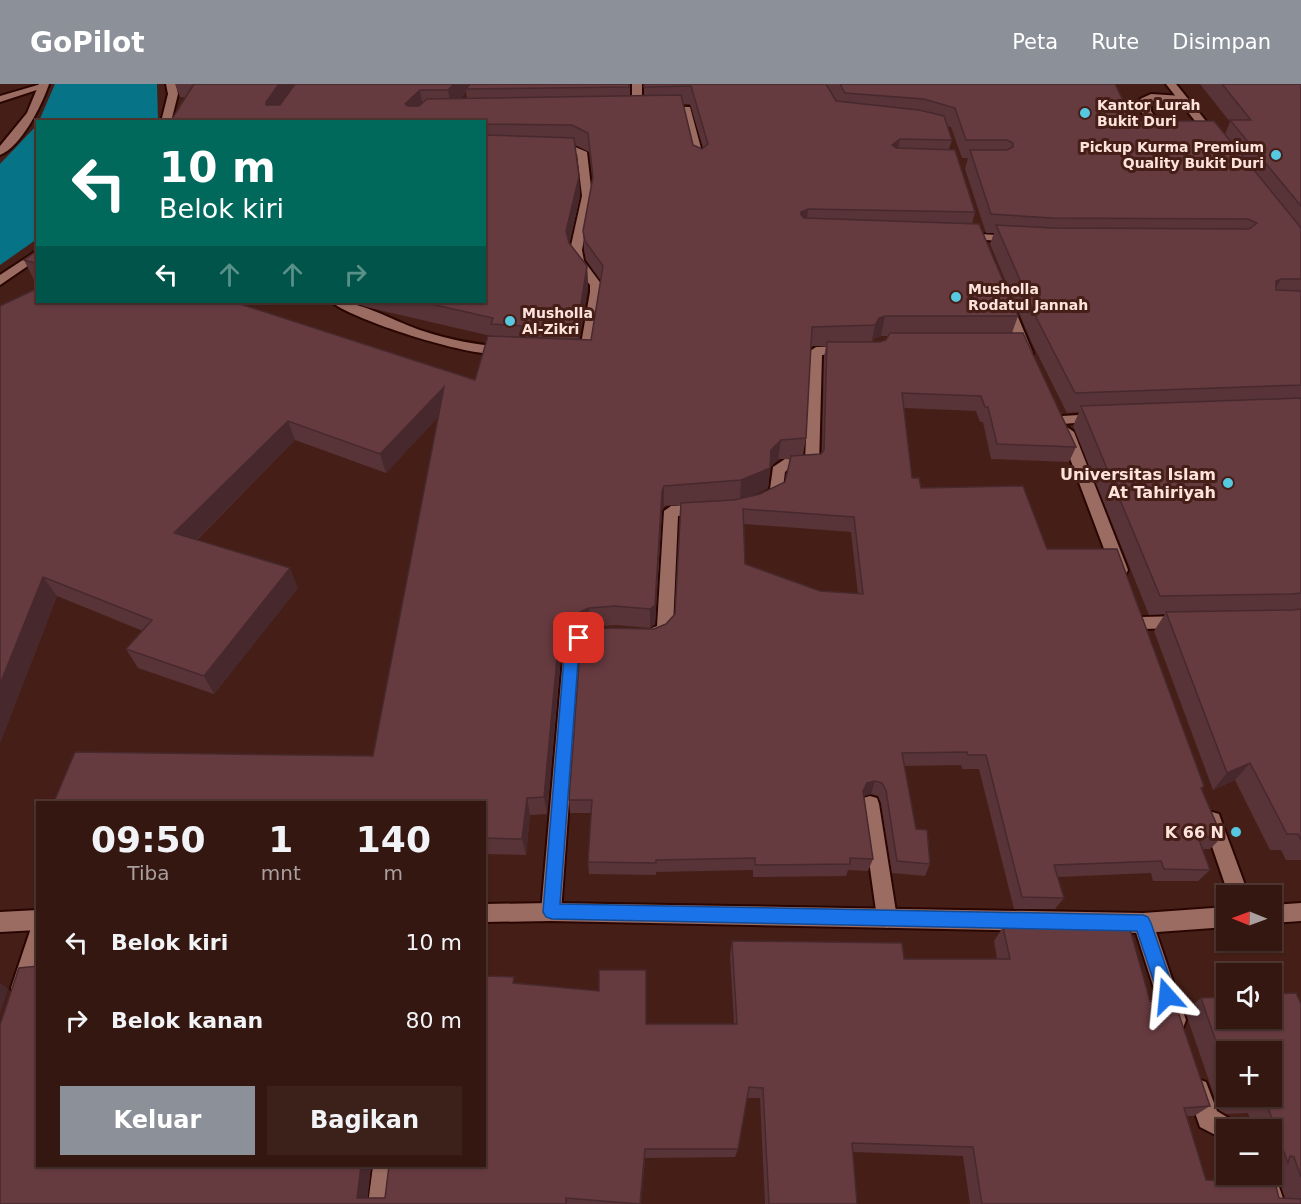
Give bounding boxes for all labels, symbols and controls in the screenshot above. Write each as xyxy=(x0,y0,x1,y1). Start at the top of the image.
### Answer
text: GoPilot xyxy=(30,26,145,59)
text: Peta xyxy=(1012,30,1058,54)
text: Rute xyxy=(1091,30,1139,54)
text: Disimpan xyxy=(1172,30,1271,54)
place label: Kantor Lurah Bukit Duri xyxy=(1097,97,1201,129)
marker: Kantor Lurah Bukit Duri xyxy=(1078,106,1092,120)
place label: Pickup Kurma Premium Quality Bukit Duri xyxy=(1079,139,1264,171)
text: 10 m xyxy=(159,143,276,192)
icon: left xyxy=(60,144,138,222)
marker: Pickup Kurma Premium Quality Bukit Duri xyxy=(1269,148,1283,162)
text: Belok kiri xyxy=(159,193,284,224)
icon: left xyxy=(150,258,183,291)
icon: ahead xyxy=(213,258,246,291)
icon: ahead xyxy=(276,258,309,291)
icon: right xyxy=(339,258,372,291)
place label: Musholla Rodatul Jannah xyxy=(968,281,1088,313)
marker: Musholla Rodatul Jannah xyxy=(949,290,963,304)
place label: Musholla Al-Zikri xyxy=(522,305,593,337)
marker: Musholla Al-Zikri xyxy=(503,314,517,328)
place label: Universitas Islam At Tahiriyah xyxy=(1060,465,1216,502)
marker: Universitas Islam At Tahiriyah xyxy=(1221,476,1235,490)
pin xyxy=(553,612,604,663)
icon: arrive xyxy=(562,621,595,654)
text: 09:50 xyxy=(91,819,206,860)
text: 1 xyxy=(268,819,293,860)
text: 140 xyxy=(356,819,431,860)
place label: K 66 N xyxy=(1165,823,1224,842)
marker: K 66 N xyxy=(1229,825,1243,839)
text: Tiba xyxy=(127,861,169,885)
text: mnt xyxy=(261,861,301,885)
text: m xyxy=(384,861,403,885)
north arrow xyxy=(1216,885,1282,951)
map controls xyxy=(1216,885,1282,1185)
icon: left xyxy=(60,926,93,959)
text: Belok kiri xyxy=(111,930,228,955)
text: 10 m xyxy=(406,930,462,955)
button: sound xyxy=(1216,963,1282,1029)
position arrow xyxy=(1135,964,1199,1028)
icon: right xyxy=(60,1004,93,1037)
text: Belok kanan xyxy=(111,1008,263,1033)
text: 80 m xyxy=(406,1008,462,1033)
button: + xyxy=(1216,1041,1282,1107)
button: Keluar xyxy=(60,1086,255,1155)
button: Bagikan xyxy=(267,1086,462,1155)
button: − xyxy=(1216,1119,1282,1185)

